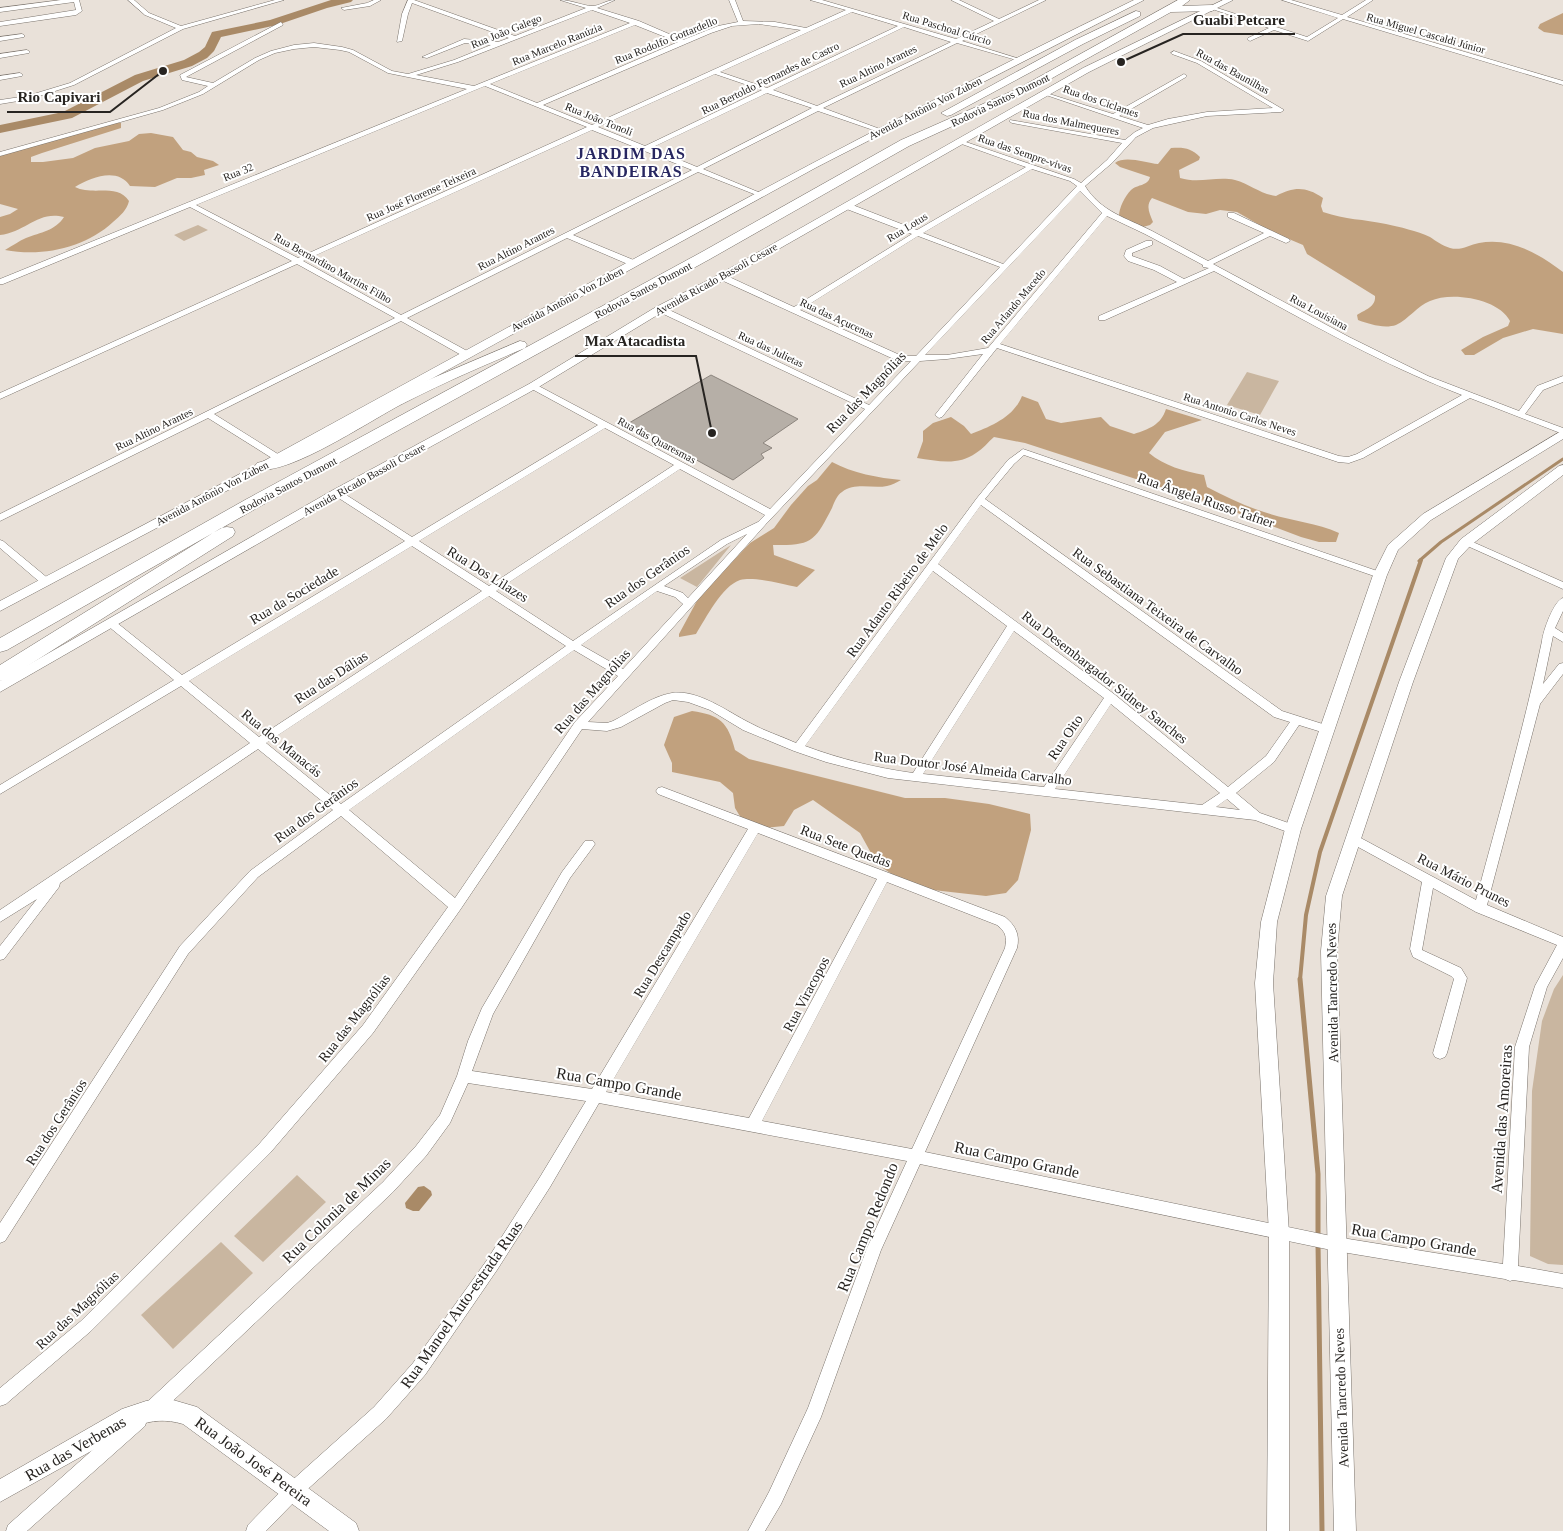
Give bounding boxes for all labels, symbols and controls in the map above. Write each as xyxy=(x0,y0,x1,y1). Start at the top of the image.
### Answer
callout: Guabi Petcare xyxy=(1183,4,1295,34)
street label: Rua Paschoal Cúrcio xyxy=(901,9,993,47)
street label: Rua Miguel Cascaldi Júnior xyxy=(1365,10,1487,56)
street label: Rua João Galego xyxy=(469,11,544,51)
text: Guabi Petcare xyxy=(1193,12,1285,28)
street label: Rua Rodolfo Gottardello xyxy=(613,14,719,66)
street label: Rua Marcelo Ranúzia xyxy=(510,20,604,68)
street label: Rua Bertoldo Fernandes de Castro xyxy=(699,39,841,117)
street label: Rua Altino Arantes xyxy=(837,42,919,90)
street label: Rua das Baunilhas xyxy=(1194,46,1272,96)
street label: Rodovia Santos Dumont xyxy=(949,71,1051,129)
street label: Avenida Antônio Von Zuben xyxy=(866,74,984,142)
callout: Rio Capivari xyxy=(7,82,110,112)
street label: Rua dos Ciclames xyxy=(1061,82,1141,120)
text: Rio Capivari xyxy=(18,89,100,105)
street label: Rua João Tonoli xyxy=(563,100,635,138)
street label: Rua dos Malmequeres xyxy=(1022,107,1120,137)
street label: Rua das Sempre-vivas xyxy=(977,131,1073,175)
district label: JARDIM DAS BANDEIRAS xyxy=(576,145,686,180)
street label: Rua 32 xyxy=(221,161,255,183)
street label: Rua José Florense Teixeira xyxy=(364,164,478,224)
street label: Rua Lotus xyxy=(885,210,929,244)
street label: Rua Altino Arantes xyxy=(476,224,556,272)
street label: Rua Bernardino Martins Filho xyxy=(272,231,394,306)
street label: Avenida Ricado Bassoli Cesare xyxy=(653,240,779,318)
street label: Rodovia Santos Dumont xyxy=(592,259,694,321)
street label: Avenida Antônio Von Zuben xyxy=(509,264,626,334)
street label: Rua Arlando Macedo xyxy=(978,266,1048,346)
street label: Rua Louisiana xyxy=(1288,292,1350,332)
street label: Rua das Açucenas xyxy=(798,296,876,340)
callout: Max Atacadista xyxy=(575,326,696,356)
street label: Rua das Julietas xyxy=(736,329,806,369)
text: Max Atacadista xyxy=(585,333,686,349)
street label: Rua das Magnólias xyxy=(824,349,909,436)
street label: Rua Antonio Carlos Neves xyxy=(1182,390,1298,438)
street label: Rua Altino Arantes xyxy=(113,405,195,453)
street label: Rua das Quaresmas xyxy=(616,414,698,466)
street label: Avenida Ricado Bassoli Cesare xyxy=(301,440,427,518)
street label: Rodovia Santos Dumont xyxy=(237,454,339,516)
street label: Avenida Antônio Von Zuben xyxy=(154,458,271,528)
street label: Rua Ângela Russo Tafner xyxy=(1135,469,1277,531)
street label: Rua Adauto Ribeiro de Melo xyxy=(844,520,951,660)
street label: Rua dos Gerânios xyxy=(602,542,692,611)
street label: Rua Dos Lilazes xyxy=(445,544,531,605)
street label: Rua Sebastiana Teixeira de Carvalho xyxy=(1070,545,1246,678)
street label: Rua da Sociedade xyxy=(247,563,341,628)
street label: Rua Desembargador Sidney Sanches xyxy=(1019,608,1191,747)
street label: Rua das Magnólias xyxy=(552,646,633,737)
street label: Rua das Dálias xyxy=(292,648,371,707)
street label: Rua dos Manacás xyxy=(239,706,325,780)
street label: Rua Oito xyxy=(1045,712,1086,763)
street label: Rua Doutor José Almeida Carvalho xyxy=(873,749,1073,788)
street label: Rua dos Gerânios xyxy=(272,775,361,846)
street label: Rua Sete Quedas xyxy=(798,822,893,871)
street label: Rua Mário Prunes xyxy=(1415,851,1513,910)
street label: Rua Descampado xyxy=(631,908,694,1000)
street label: Avenida Tancredo Neves xyxy=(1324,923,1341,1063)
street label: Rua Viracopos xyxy=(780,954,832,1034)
street label: Rua das Magnólias xyxy=(315,971,393,1065)
street label: Avenida das Amoreiras xyxy=(1488,1044,1515,1194)
street label: Rua Campo Grande xyxy=(555,1064,683,1104)
street label: Rua dos Gerânios xyxy=(23,1076,90,1168)
street label: Rua Campo Grande xyxy=(953,1138,1081,1182)
street label: Rua Colonia de Minas xyxy=(279,1154,394,1266)
street label: Rua Campo Redondo xyxy=(834,1160,902,1295)
street label: Rua Manoel Auto-estrada Ruas xyxy=(397,1217,526,1391)
street label: Rua Campo Grande xyxy=(1350,1220,1478,1260)
street label: Rua das Magnólias xyxy=(33,1268,122,1352)
street label: Avenida Tancredo Neves xyxy=(1332,1328,1351,1468)
street label: Rua das Verbenas xyxy=(22,1413,129,1484)
street label: Rua João José Pereira xyxy=(192,1413,315,1509)

